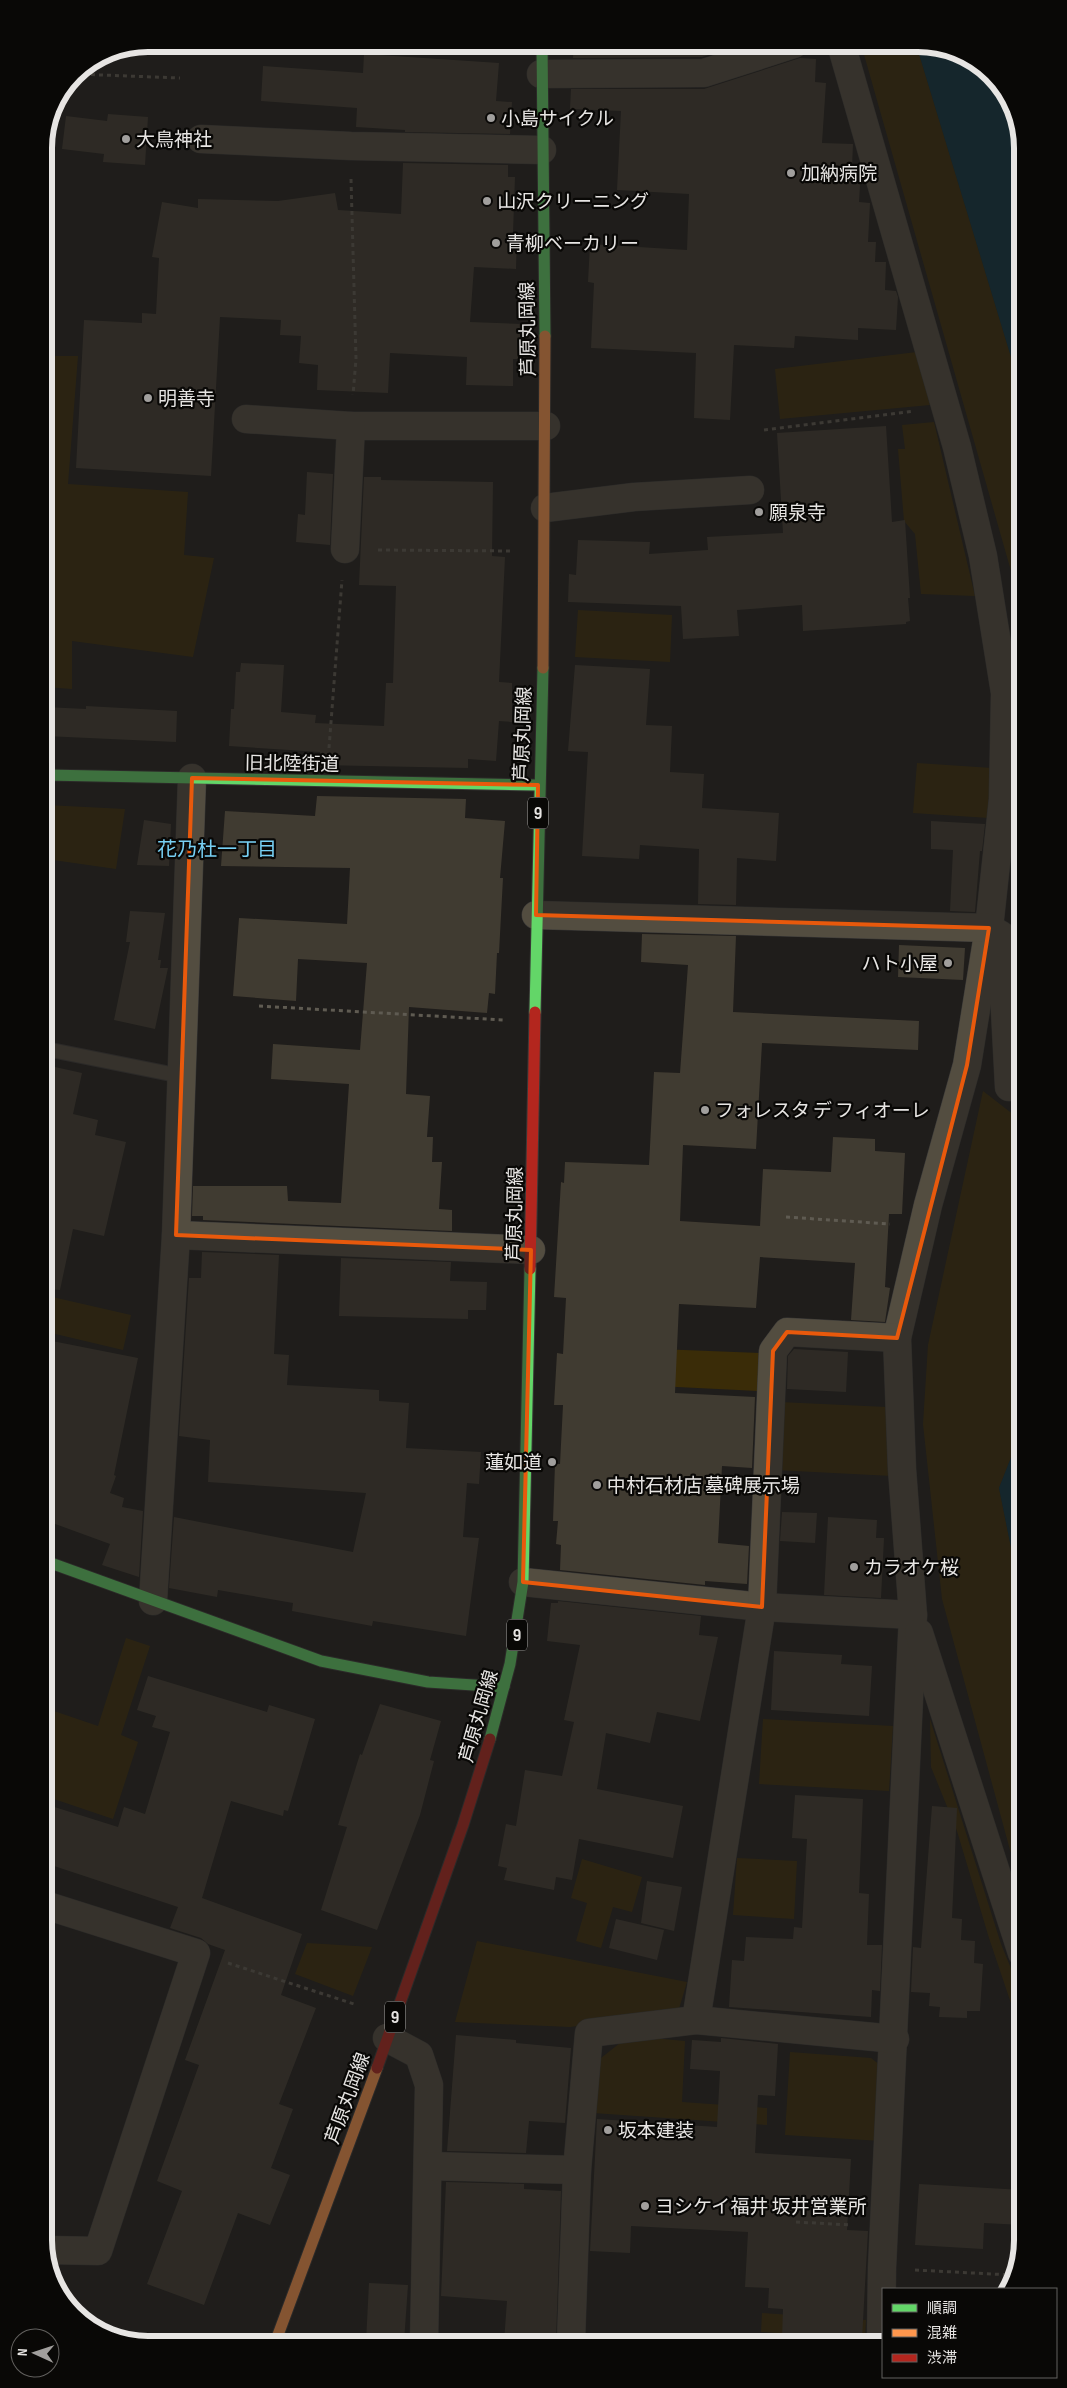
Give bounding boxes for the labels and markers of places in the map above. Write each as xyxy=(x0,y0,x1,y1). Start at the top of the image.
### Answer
place label: 小島サイクル xyxy=(501,108,614,131)
marker: 小島サイクル xyxy=(485,112,497,124)
place label: 大鳥神社 xyxy=(136,129,212,152)
marker: 大鳥神社 xyxy=(120,133,132,145)
place label: 加納病院 xyxy=(801,163,877,186)
marker: 加納病院 xyxy=(785,167,797,179)
place label: 山沢クリーニング xyxy=(497,191,649,214)
marker: 山沢クリーニング xyxy=(481,195,493,207)
place label: 青柳ベーカリー xyxy=(506,233,639,256)
marker: 青柳ベーカリー xyxy=(490,237,502,249)
place label: 明善寺 xyxy=(158,388,215,411)
marker: 明善寺 xyxy=(142,392,154,404)
place label: 願泉寺 xyxy=(769,502,826,525)
marker: 願泉寺 xyxy=(753,506,765,518)
place label: ハト小屋 xyxy=(861,953,938,976)
marker: ハト小屋 xyxy=(942,957,954,969)
place label: フォレスタ デ フィオーレ xyxy=(715,1100,930,1123)
marker: フォレスタ デ フィオーレ xyxy=(699,1104,711,1116)
place label: 蓮如道 xyxy=(485,1452,542,1475)
marker: 蓮如道 xyxy=(546,1456,558,1468)
place label: 中村石材店 墓碑展示場 xyxy=(607,1475,800,1498)
marker: 中村石材店 墓碑展示場 xyxy=(591,1479,603,1491)
place label: カラオケ桜 xyxy=(864,1557,959,1580)
marker: カラオケ桜 xyxy=(848,1561,860,1573)
place label: 坂本建装 xyxy=(618,2120,694,2143)
marker: 坂本建装 xyxy=(602,2124,614,2136)
place label: ヨシケイ福井 坂井営業所 xyxy=(655,2196,867,2219)
marker: ヨシケイ福井 坂井営業所 xyxy=(639,2200,651,2212)

